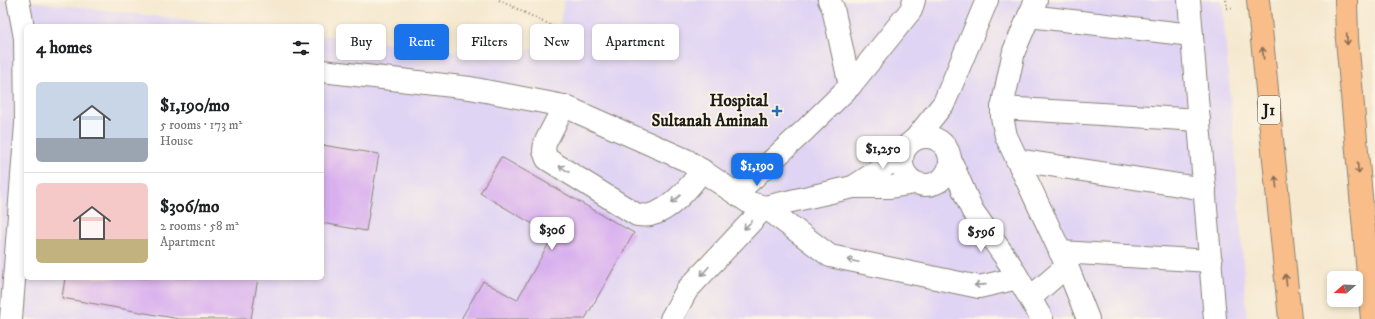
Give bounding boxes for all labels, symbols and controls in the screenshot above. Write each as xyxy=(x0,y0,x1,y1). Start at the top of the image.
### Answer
chip: Buy xyxy=(336,24,386,60)
chip: Rent xyxy=(394,24,449,60)
chip: Filters xyxy=(457,24,522,60)
chip: New xyxy=(530,24,584,60)
chip: Apartment xyxy=(592,24,679,60)
one-way arrow xyxy=(1343,32,1351,45)
text: 4 homes xyxy=(36,37,92,59)
icon: filters xyxy=(290,37,312,59)
one-way arrow xyxy=(1260,47,1267,60)
place label: Hospital Sultanah Aminah xyxy=(652,90,769,132)
text: $1,190/mo xyxy=(160,95,230,117)
road number: J1 xyxy=(1258,96,1280,124)
icon: home xyxy=(68,98,116,146)
marker: Hospital Sultanah Aminah xyxy=(771,105,783,117)
text: 5 rooms · 173 m² xyxy=(160,117,242,133)
text: House xyxy=(160,133,193,149)
pin: $1,250 xyxy=(850,136,916,170)
text: $1,250 xyxy=(865,141,901,157)
pin: $1,190 xyxy=(724,153,790,187)
text: $1,190 xyxy=(740,158,774,174)
one-way arrow xyxy=(1355,161,1362,174)
one-way arrow xyxy=(558,165,570,173)
one-way arrow xyxy=(1272,176,1280,189)
one-way arrow xyxy=(671,194,682,203)
text: $306/mo xyxy=(160,196,219,218)
icon: home xyxy=(68,199,116,247)
pin: $306 xyxy=(528,217,576,251)
text: 2 rooms · 58 m² xyxy=(160,218,239,234)
pin: $596 xyxy=(957,219,1005,253)
one-way arrow xyxy=(743,220,753,230)
text: $306 xyxy=(539,222,565,238)
text: $596 xyxy=(968,224,994,240)
text: Apartment xyxy=(160,234,215,250)
one-way arrow xyxy=(847,256,860,264)
one-way arrow xyxy=(700,266,710,276)
north arrow xyxy=(1327,271,1363,307)
map controls xyxy=(1327,271,1363,307)
one-way arrow xyxy=(1282,274,1289,287)
one-way arrow xyxy=(974,282,987,289)

